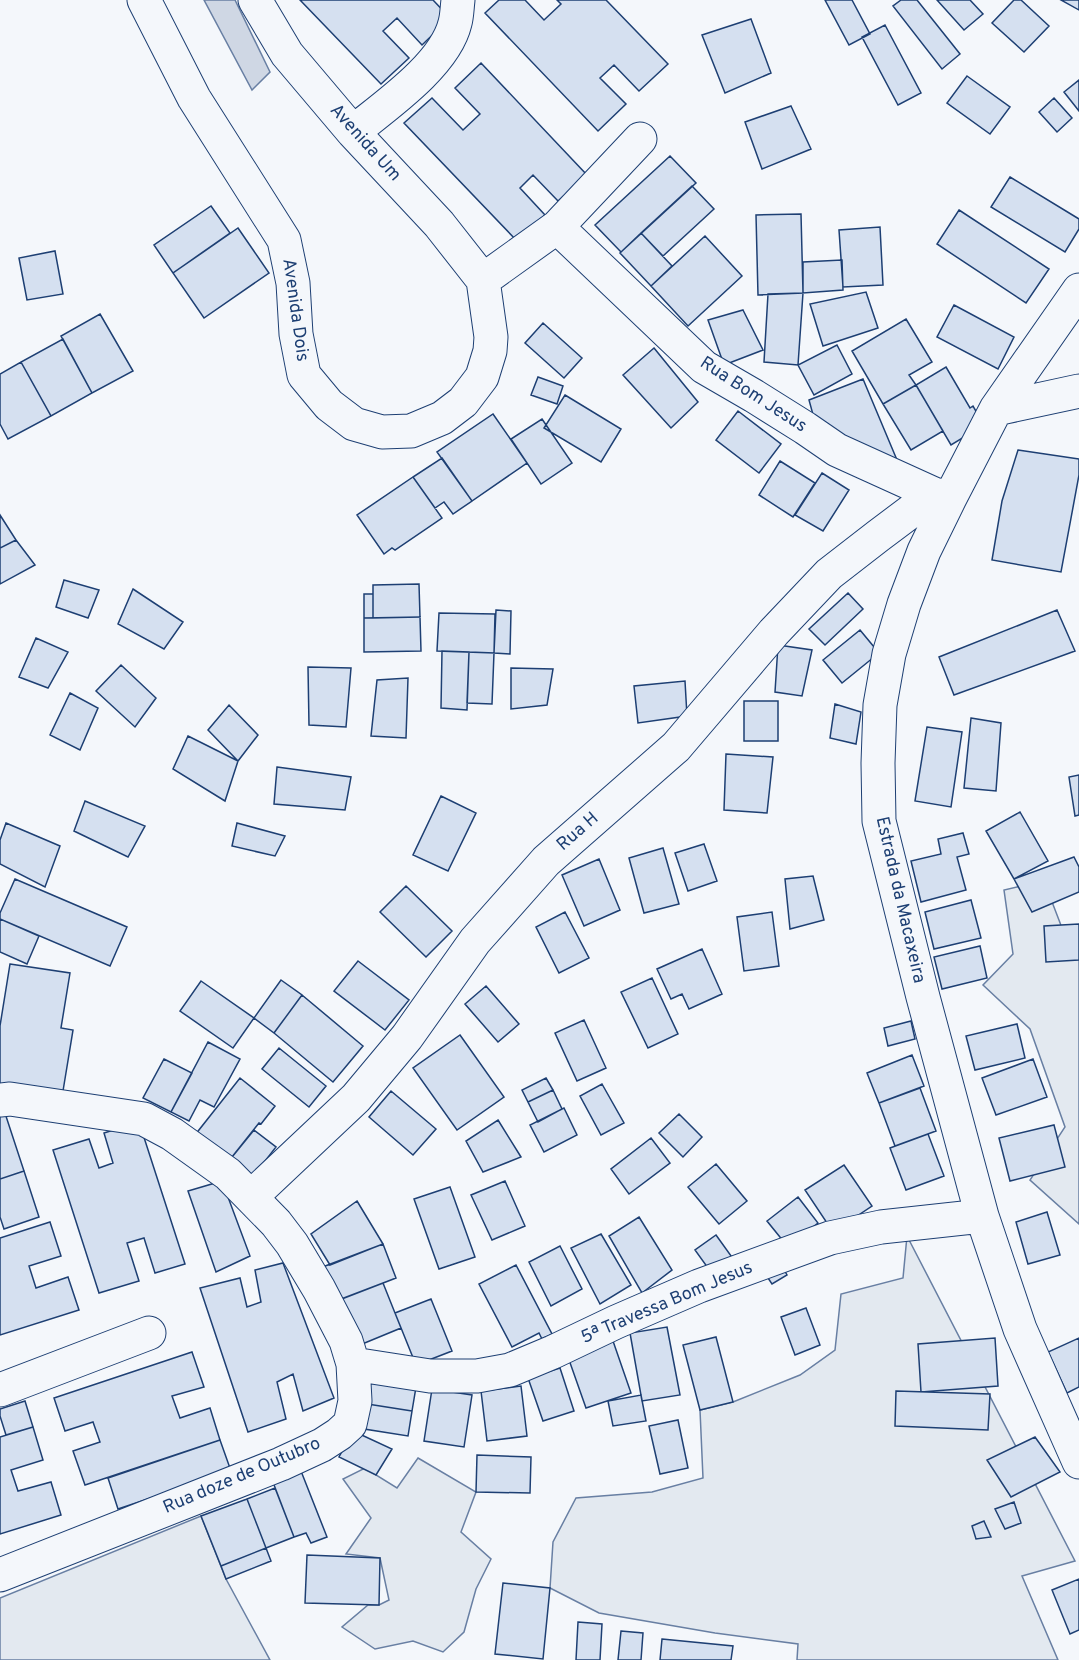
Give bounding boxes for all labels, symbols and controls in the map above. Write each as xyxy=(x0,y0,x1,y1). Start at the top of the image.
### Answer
street label: Avenida Um xyxy=(324,99,406,187)
street label: Avenida Dois xyxy=(276,257,314,363)
street label: Rua Bom Jesus xyxy=(695,352,811,438)
street label: Rua H xyxy=(552,807,604,857)
street label: Estrada da Macaxeira xyxy=(870,815,930,985)
street label: 5ª Travessa Bom Jesus xyxy=(578,1256,756,1350)
street label: Rua doze de Outubro xyxy=(160,1432,324,1520)

